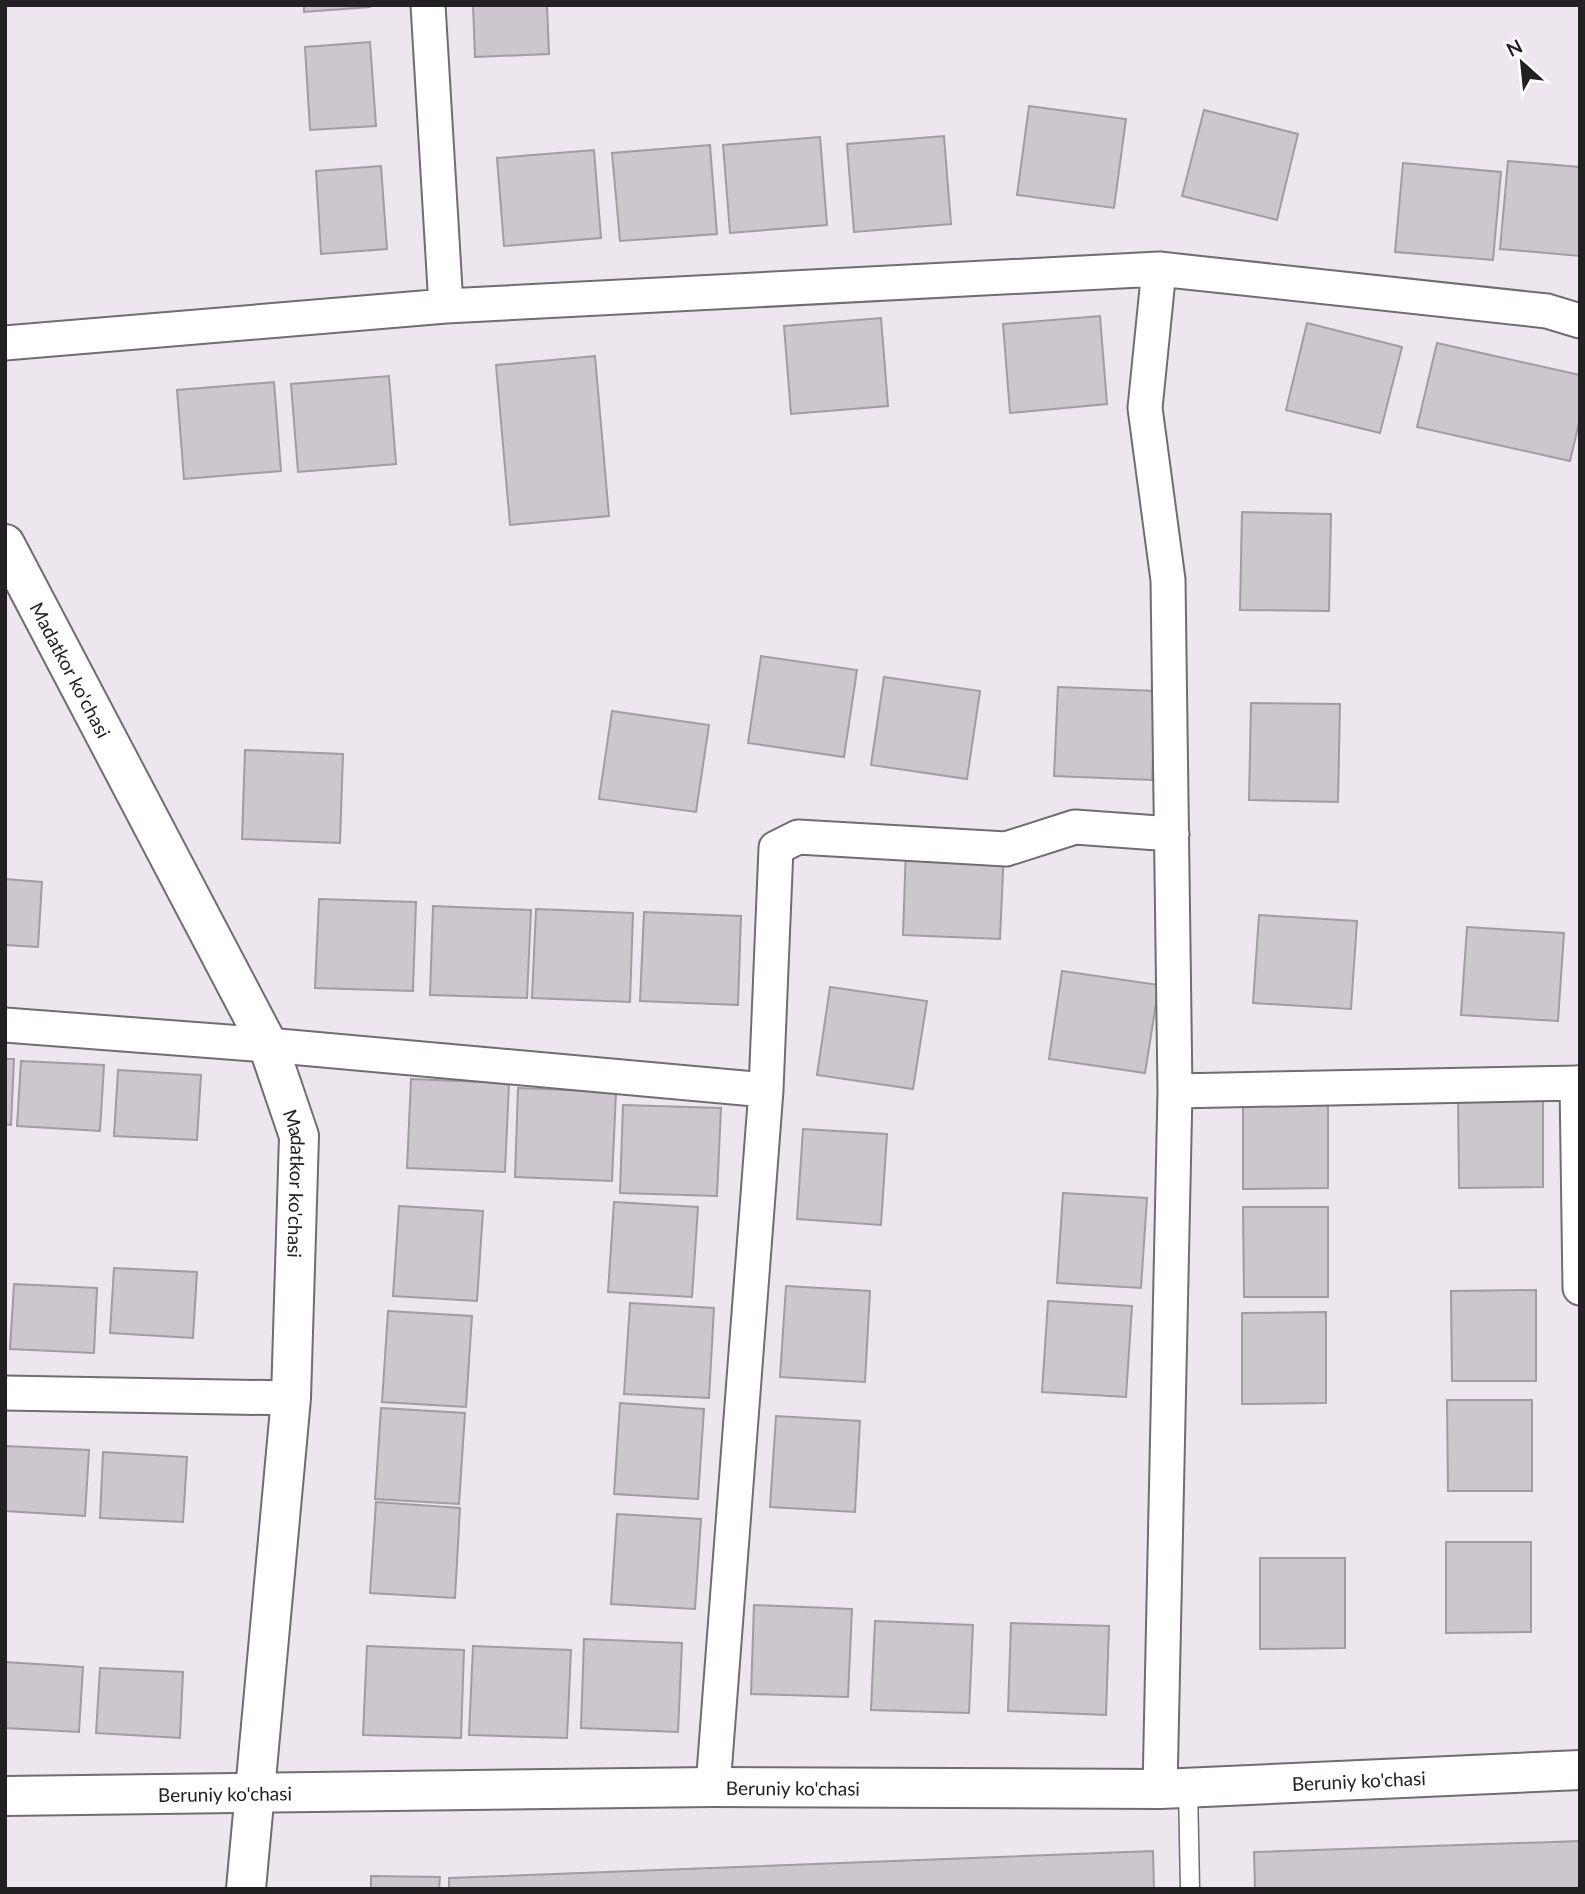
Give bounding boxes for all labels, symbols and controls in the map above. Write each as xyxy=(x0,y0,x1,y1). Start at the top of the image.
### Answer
north arrow xyxy=(1487,28,1557,98)
text: N xyxy=(1502,34,1526,61)
street label: Madatkor ko'chasi xyxy=(26,598,116,741)
street label: Madatkor ko'chasi xyxy=(279,1106,311,1258)
street label: Beruniy ko'chasi xyxy=(1291,1765,1426,1795)
street label: Beruniy ko'chasi xyxy=(726,1776,860,1799)
street label: Beruniy ko'chasi xyxy=(158,1781,292,1806)

